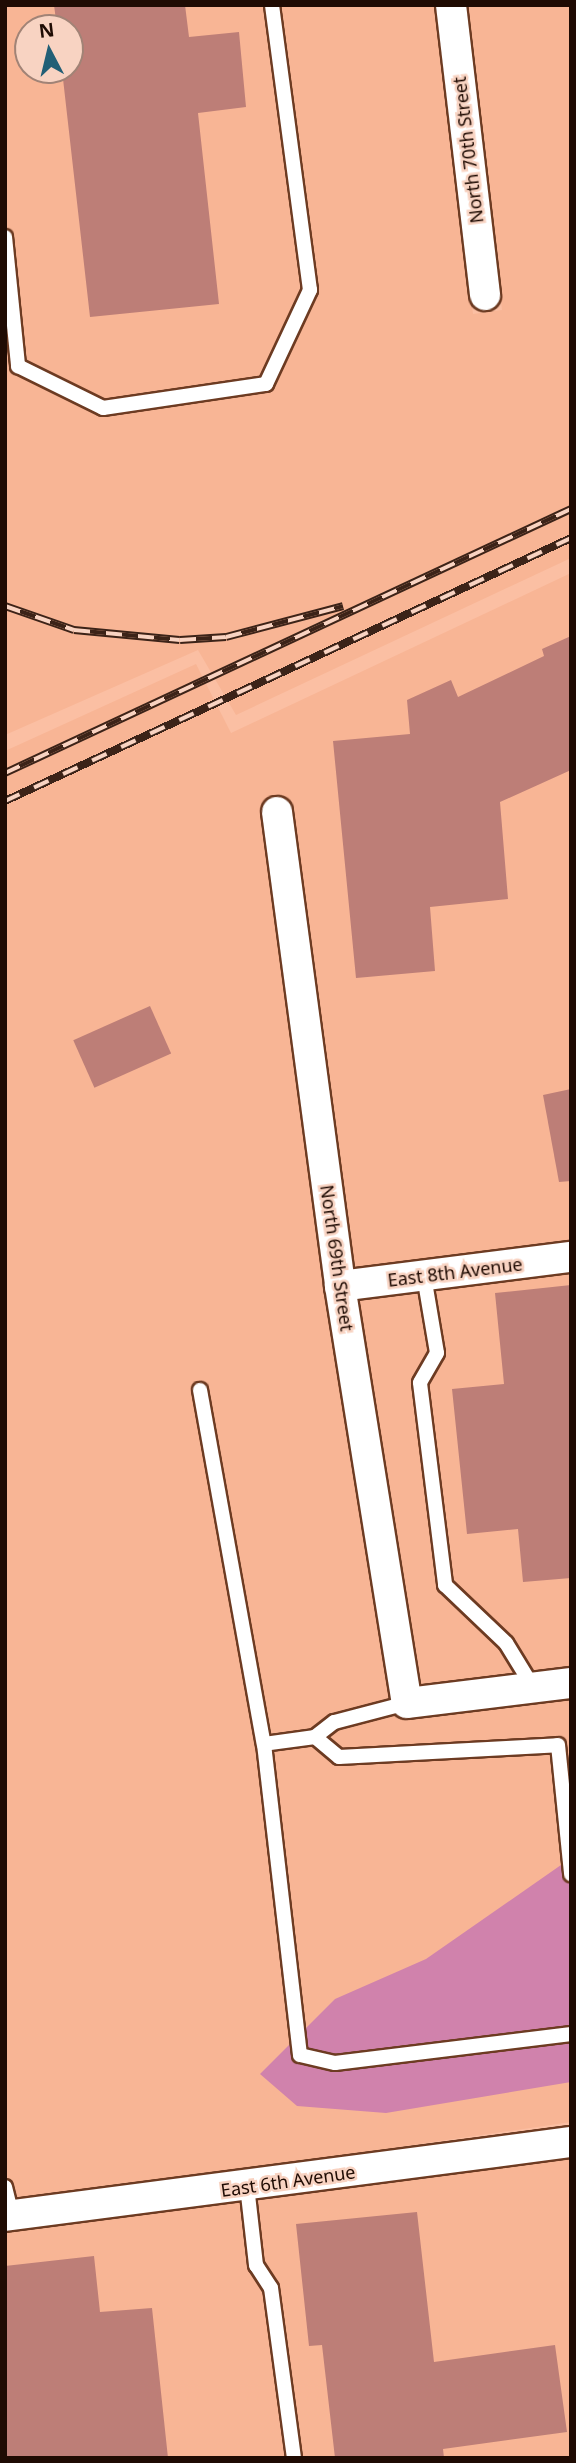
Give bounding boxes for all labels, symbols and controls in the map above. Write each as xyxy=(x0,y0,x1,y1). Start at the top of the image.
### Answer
north arrow xyxy=(14,14,84,84)
text: N xyxy=(37,16,56,44)
street label: North 70th Street xyxy=(448,76,488,224)
street label: North 69th Street xyxy=(316,1183,358,1333)
street label: East 8th Avenue xyxy=(386,1253,524,1291)
street label: East 6th Avenue xyxy=(219,2161,357,2201)

